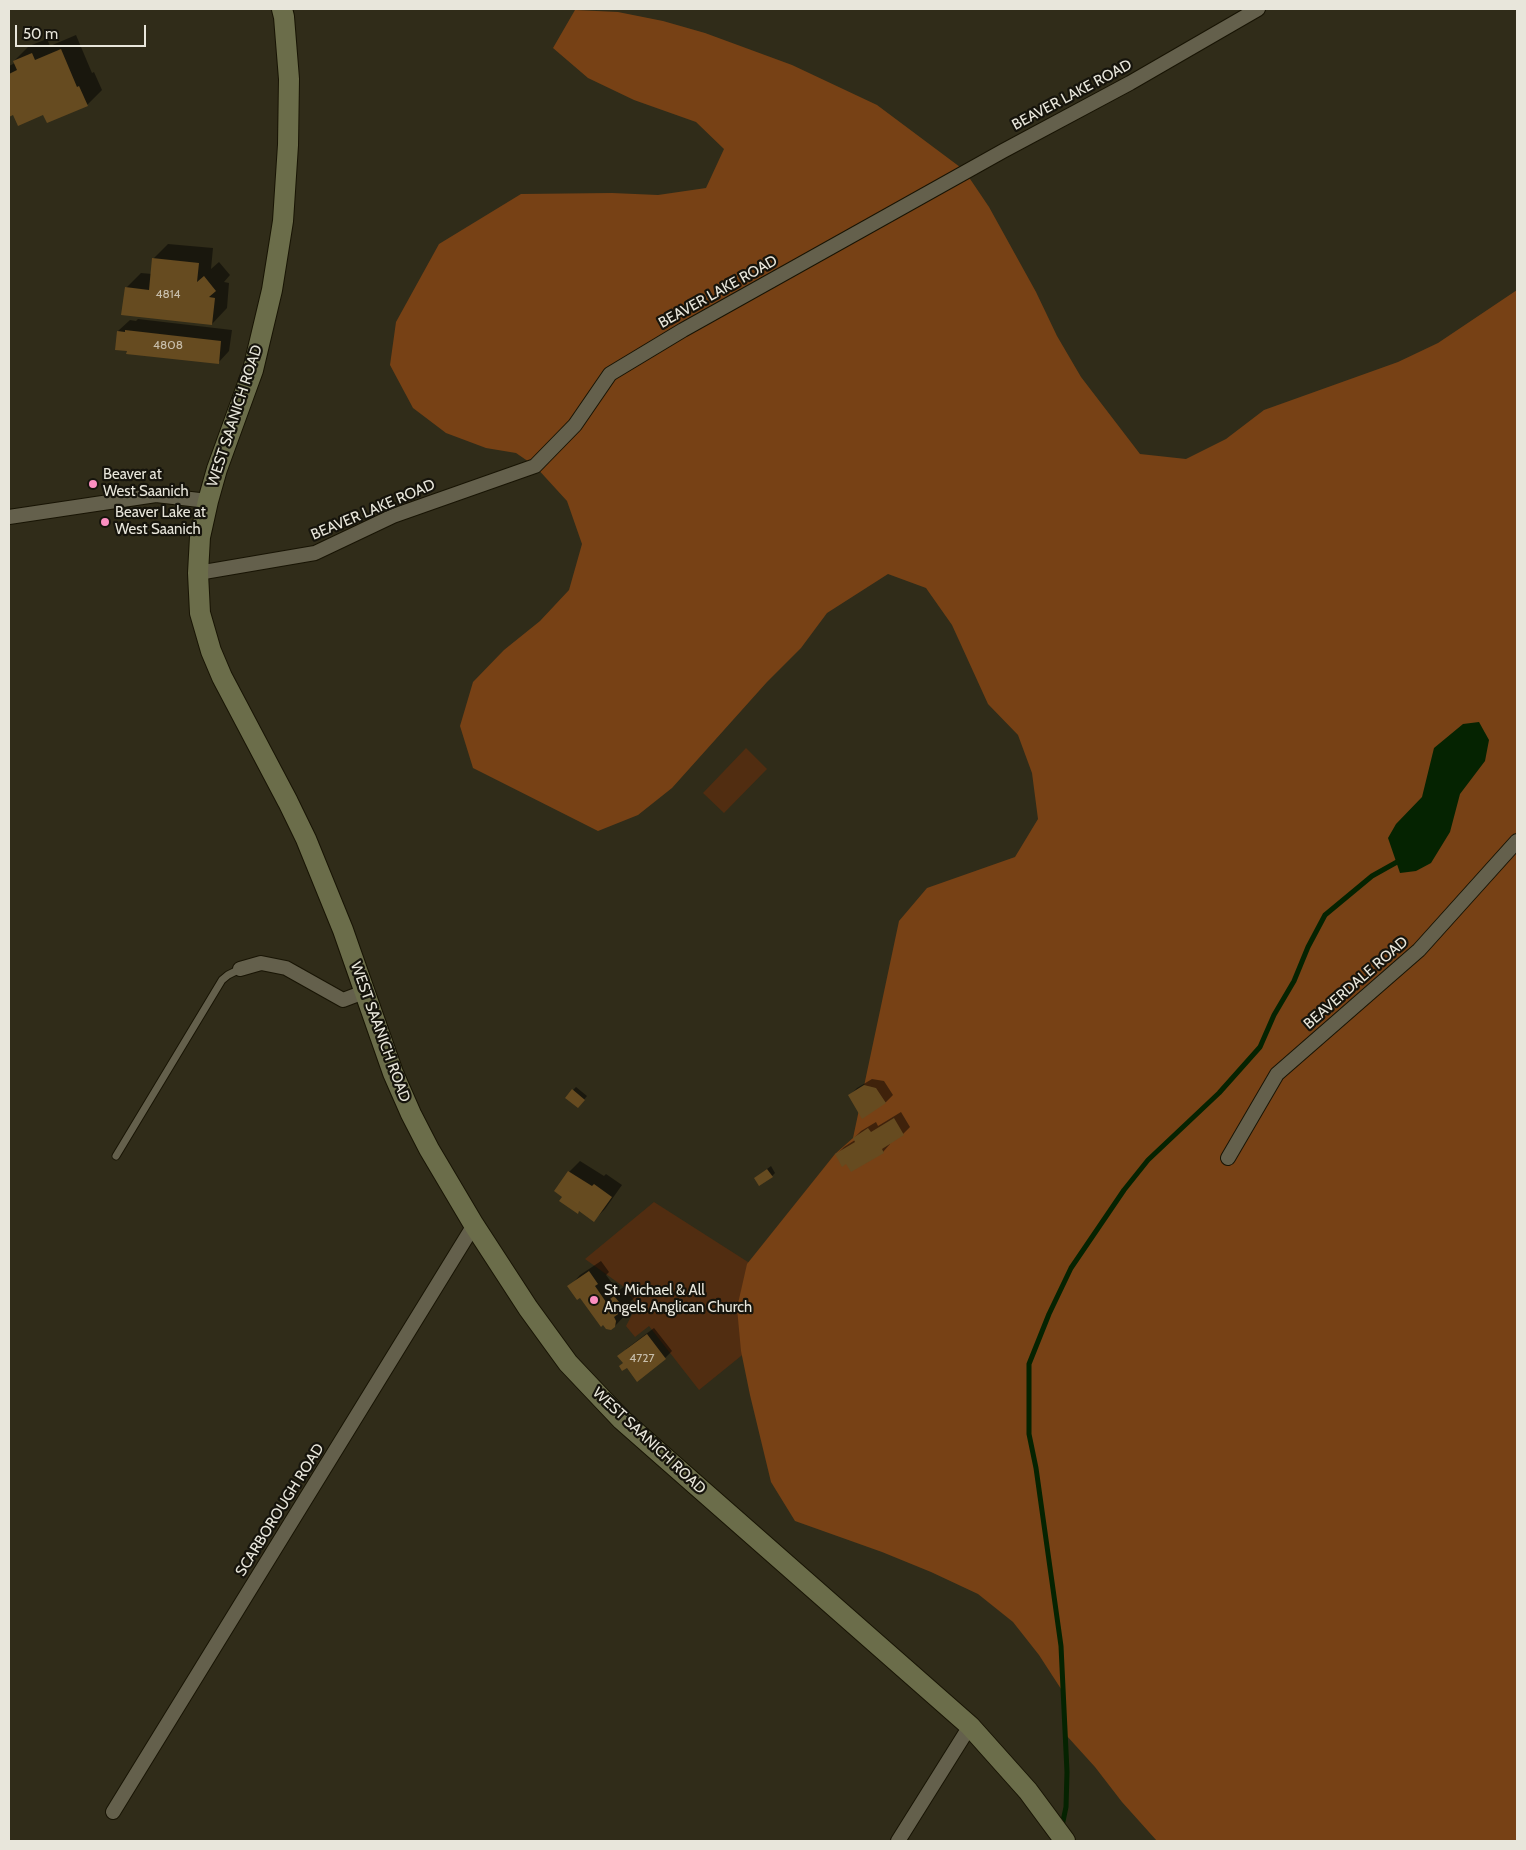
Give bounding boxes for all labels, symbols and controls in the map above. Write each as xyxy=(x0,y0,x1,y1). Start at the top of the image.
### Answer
scale bar xyxy=(18,15,149,47)
text: 50 m xyxy=(23,25,58,43)
street label: BEAVER LAKE ROAD xyxy=(1009,56,1135,134)
street label: BEAVER LAKE ROAD xyxy=(655,252,781,332)
house number: 4814 xyxy=(155,287,181,301)
house number: 4808 xyxy=(153,338,183,352)
street label: WEST SAANICH ROAD xyxy=(204,343,266,489)
place label: Beaver at West Saanich xyxy=(103,466,189,501)
street label: BEAVER LAKE ROAD xyxy=(308,476,438,544)
marker: Beaver at West Saanich xyxy=(87,478,99,490)
place label: Beaver Lake at West Saanich xyxy=(115,504,206,539)
marker: Beaver Lake at West Saanich xyxy=(99,516,111,528)
street label: BEAVERDALE ROAD xyxy=(1300,933,1412,1033)
street label: WEST SAANICH ROAD xyxy=(346,959,414,1105)
place label: St. Michael & All Angels Anglican Church xyxy=(604,1282,752,1317)
marker: St. Michael & All Angels Anglican Church xyxy=(588,1294,600,1306)
house number: 4727 xyxy=(629,1351,655,1365)
street label: WEST SAANICH ROAD xyxy=(589,1384,709,1498)
street label: SCARBOROUGH ROAD xyxy=(232,1440,328,1580)

